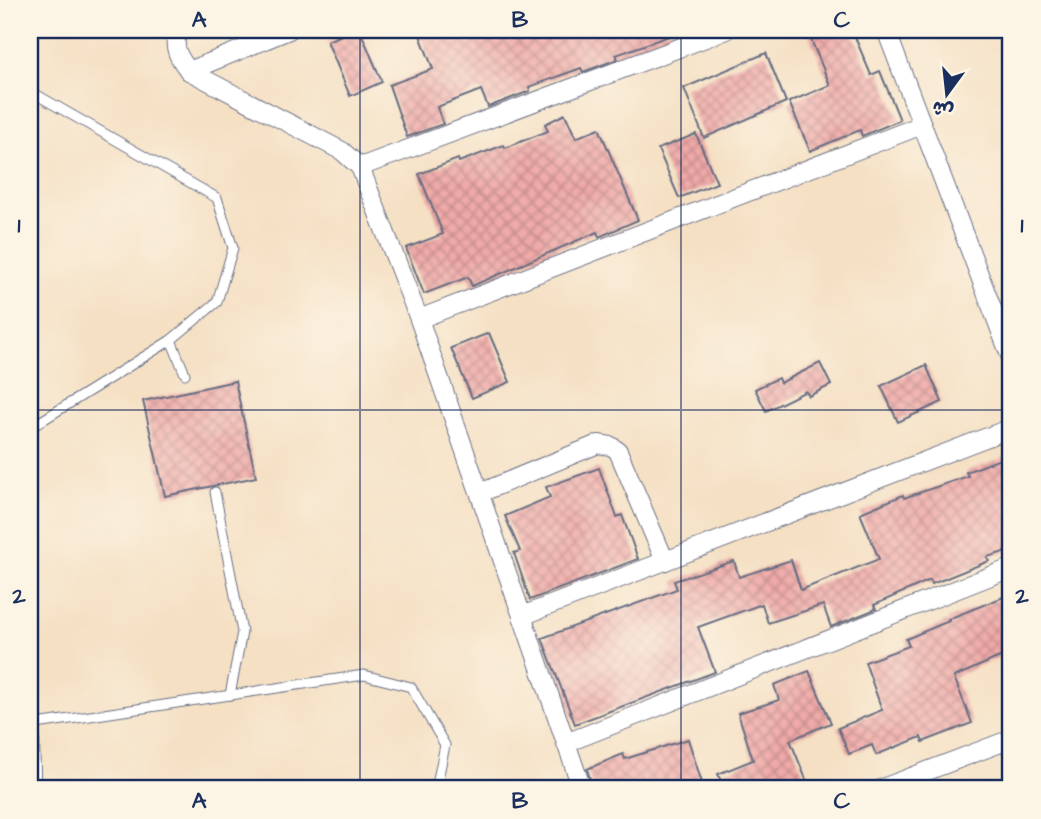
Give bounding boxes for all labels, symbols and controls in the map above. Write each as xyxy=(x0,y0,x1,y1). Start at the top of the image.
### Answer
text: A xyxy=(192,4,207,36)
text: B xyxy=(512,4,529,36)
text: C xyxy=(834,4,851,36)
north arrow xyxy=(912,60,982,130)
text: ش xyxy=(929,93,957,125)
text: 1 xyxy=(18,209,21,241)
text: 1 xyxy=(1021,209,1024,241)
text: 2 xyxy=(11,580,26,612)
text: 2 xyxy=(1014,580,1029,612)
text: A xyxy=(192,785,207,817)
text: B xyxy=(512,785,529,817)
text: C xyxy=(834,785,851,817)

